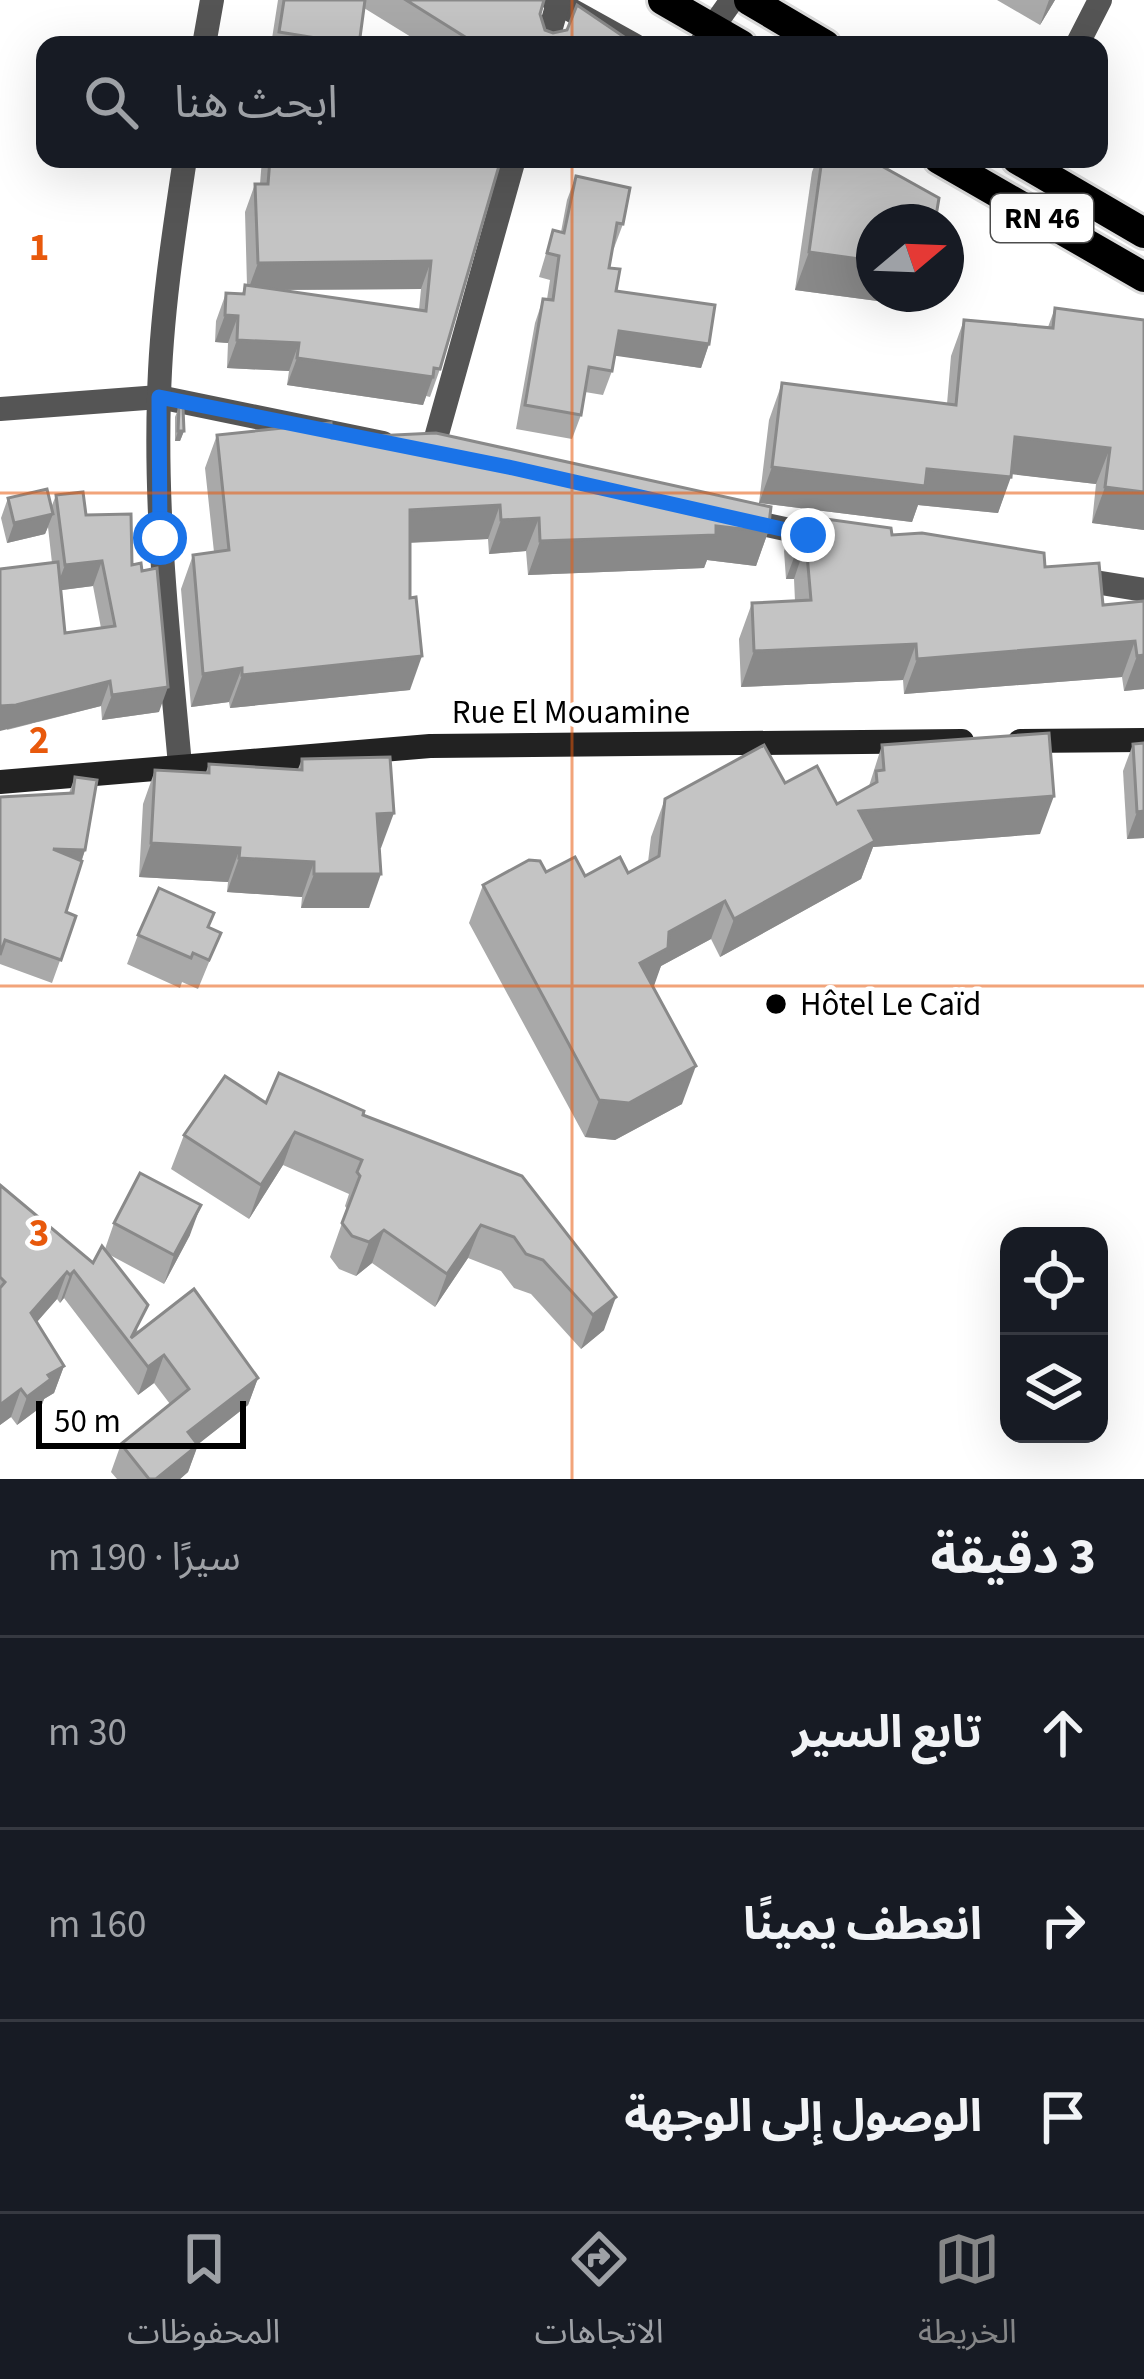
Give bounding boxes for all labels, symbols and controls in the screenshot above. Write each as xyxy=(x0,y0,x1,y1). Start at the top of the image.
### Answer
search box xyxy=(36,36,1108,168)
icon: search xyxy=(78,69,144,135)
text: ابحث هنا xyxy=(174,71,338,135)
road number: RN 46 xyxy=(991,194,1093,242)
north arrow xyxy=(856,204,964,312)
text: 1 xyxy=(29,220,49,276)
route end xyxy=(781,508,835,562)
route start xyxy=(133,511,187,565)
street label: Rue El Mouamine xyxy=(452,689,690,736)
text: 2 xyxy=(29,713,49,769)
place label: Hôtel Le Caïd xyxy=(800,981,981,1028)
marker: Hôtel Le Caïd xyxy=(763,991,789,1017)
text: 3 xyxy=(29,1206,49,1262)
map controls xyxy=(1000,1227,1108,1443)
button: locate xyxy=(1000,1227,1108,1335)
button: layers xyxy=(1000,1335,1108,1443)
scale bar xyxy=(36,1395,246,1448)
text: 50 m xyxy=(54,1398,121,1445)
text: 3 دقيقة xyxy=(931,1521,1096,1593)
text: سيرًا · 190 m xyxy=(48,1530,241,1586)
icon: ahead xyxy=(1030,1700,1096,1766)
text: تابع السير xyxy=(792,1701,982,1765)
text: 30 m xyxy=(48,1705,127,1761)
icon: right xyxy=(1030,1892,1096,1958)
text: انعطف يمينًا xyxy=(743,1893,982,1957)
text: 160 m xyxy=(48,1897,146,1953)
icon: arrive xyxy=(1030,2084,1096,2150)
text: الوصول إلى الوجهة xyxy=(624,2085,982,2149)
tab: المحفوظات xyxy=(127,2226,280,2367)
tab: الاتجاهات xyxy=(535,2226,664,2367)
tab: الخريطة xyxy=(918,2226,1017,2367)

